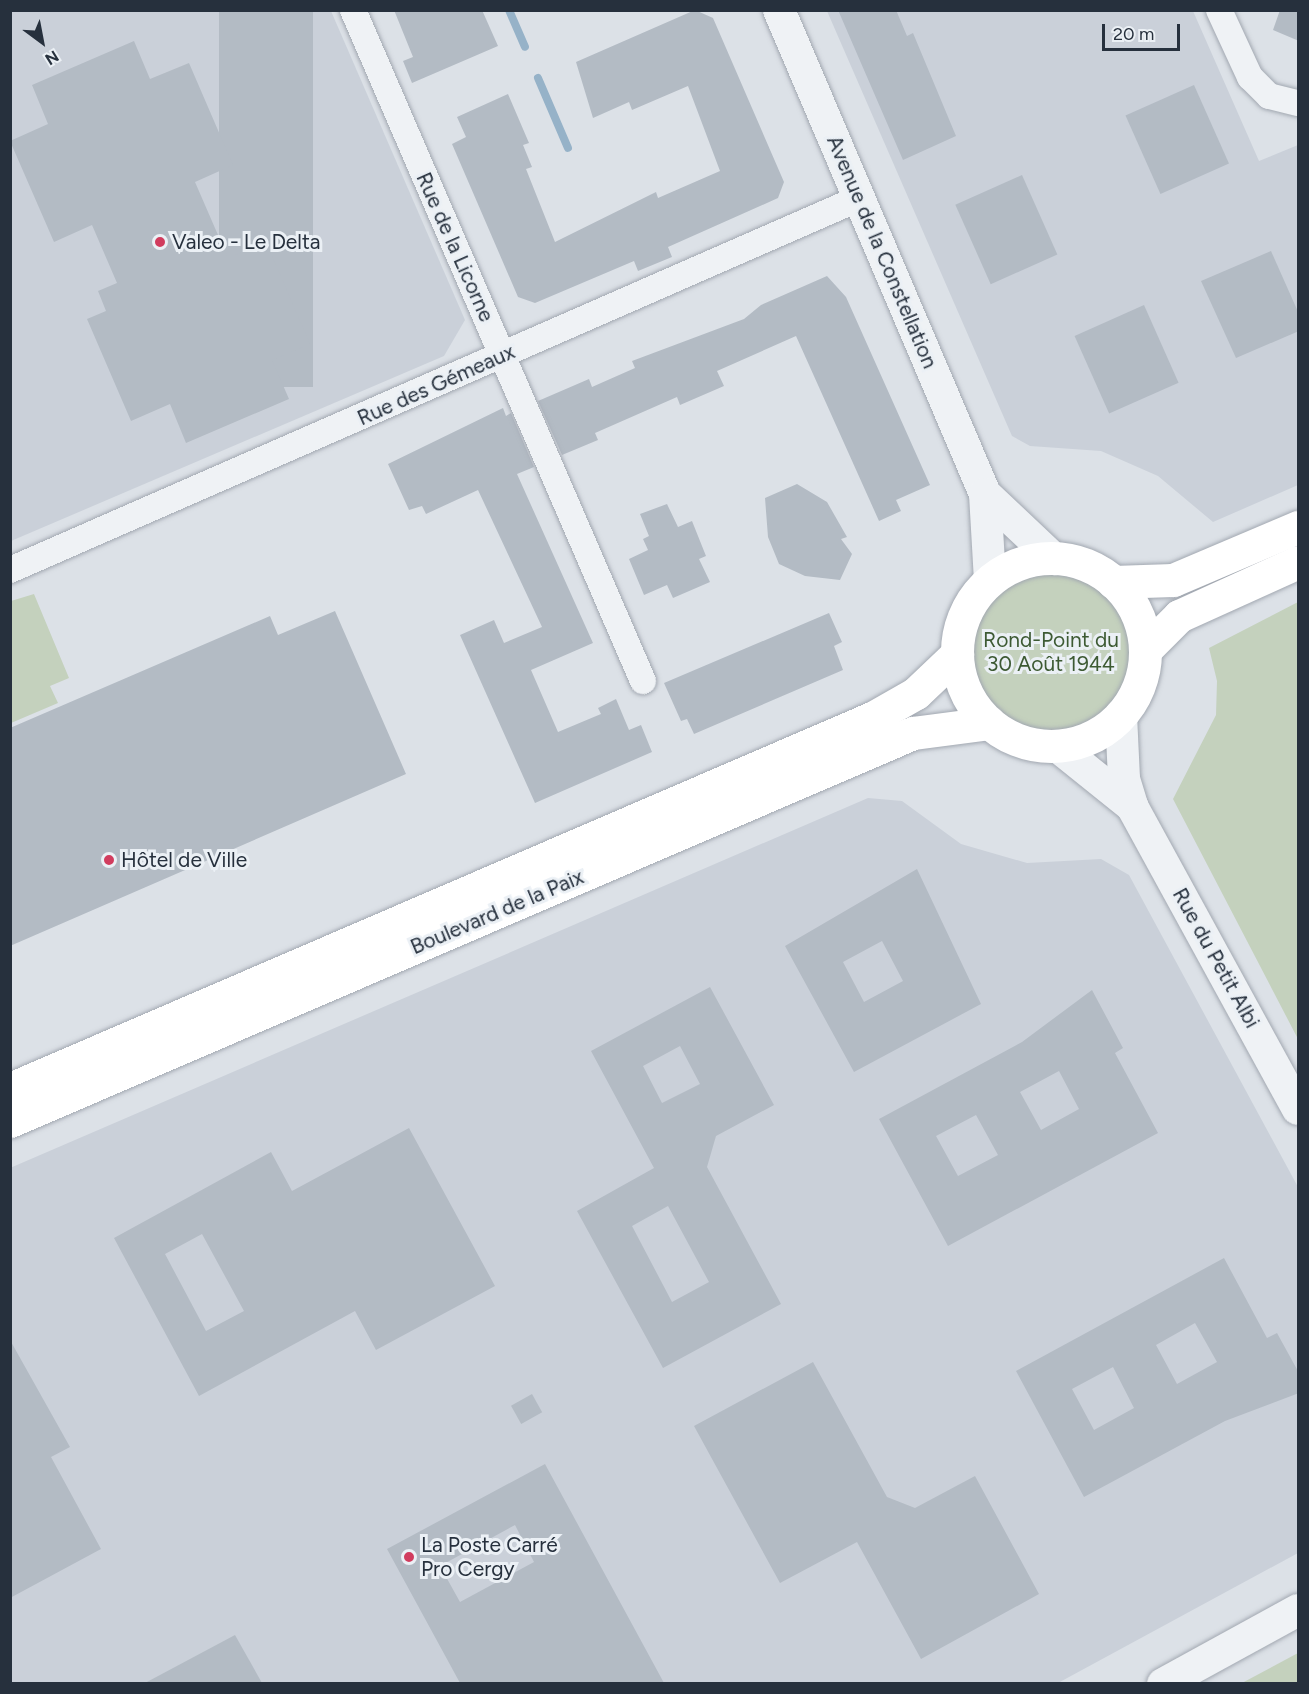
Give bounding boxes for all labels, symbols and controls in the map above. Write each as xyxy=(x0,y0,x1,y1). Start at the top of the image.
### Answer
north arrow xyxy=(12,12,72,72)
scale bar xyxy=(1105,12,1183,50)
text: 20 m xyxy=(1113,23,1154,45)
text: N xyxy=(42,46,62,69)
street label: Avenue de la Constellation xyxy=(821,132,943,372)
street label: Rue de la Licorne xyxy=(411,169,499,325)
place label: Valeo - Le Delta xyxy=(172,229,321,255)
marker: Valeo - Le Delta xyxy=(153,235,167,249)
street label: Rue des Gémeaux xyxy=(353,339,519,431)
park label: Rond-Point du 30 Août 1944 xyxy=(983,627,1119,677)
place label: Hôtel de Ville xyxy=(121,847,247,873)
marker: Hôtel de Ville xyxy=(102,853,116,867)
street label: Boulevard de la Paix xyxy=(407,864,587,960)
street label: Rue du Petit Albi xyxy=(1167,884,1265,1032)
place label: La Poste Carré Pro Cergy xyxy=(421,1532,558,1582)
marker: La Poste Carré Pro Cergy xyxy=(402,1550,416,1564)

